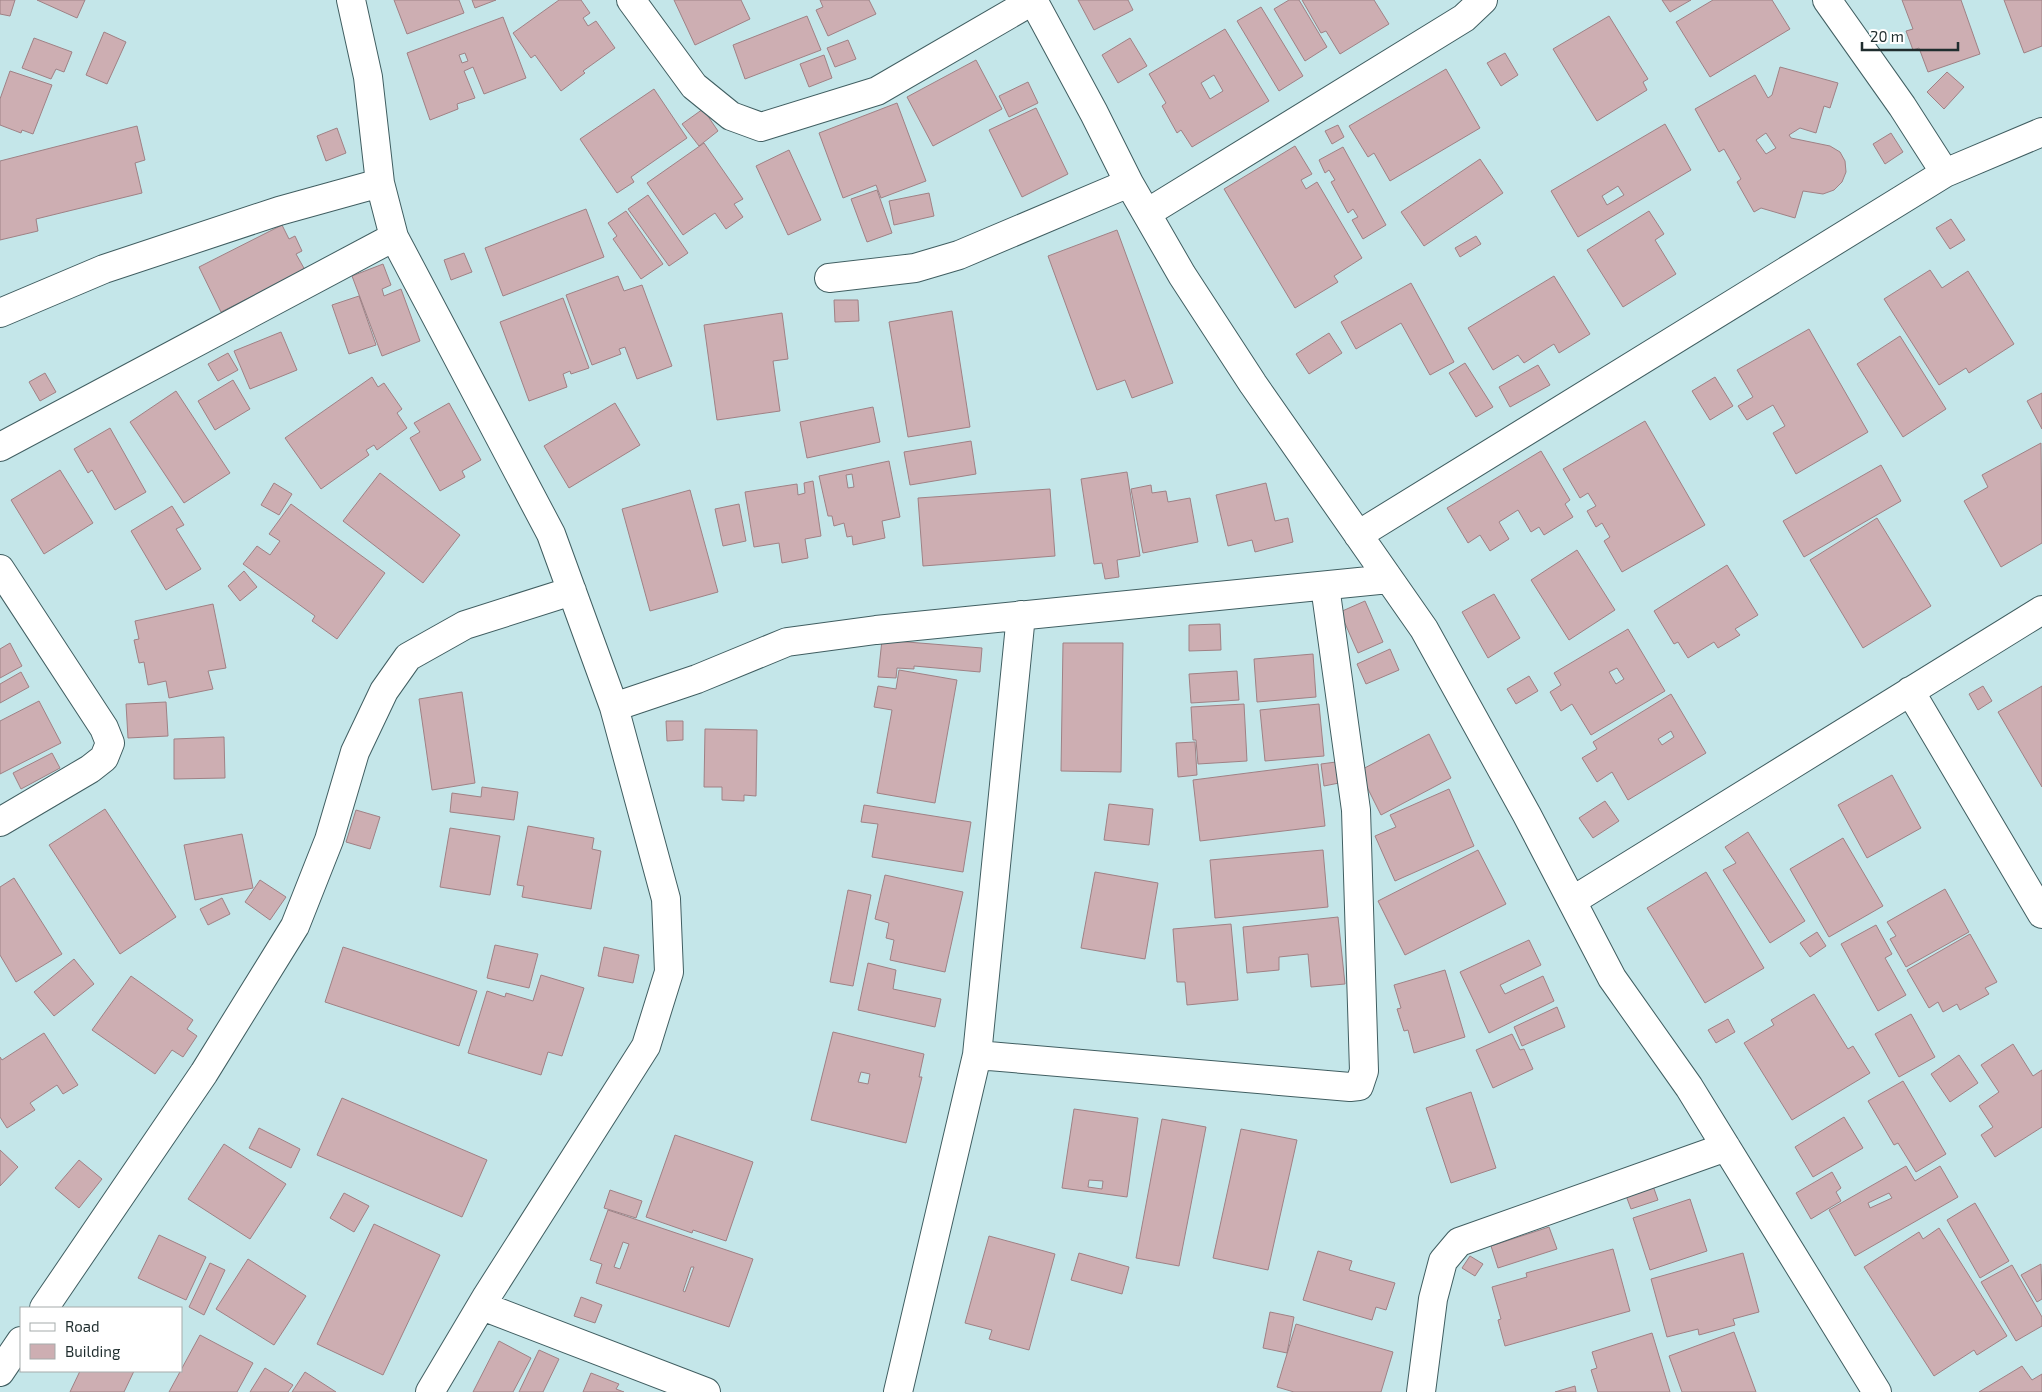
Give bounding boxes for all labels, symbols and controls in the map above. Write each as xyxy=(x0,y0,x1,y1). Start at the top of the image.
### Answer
scale bar xyxy=(1862,20,1958,52)
text: 20 m xyxy=(1870,27,1904,45)
legend xyxy=(20,1307,182,1372)
text: Road xyxy=(65,1317,100,1335)
text: Building xyxy=(65,1342,121,1360)

